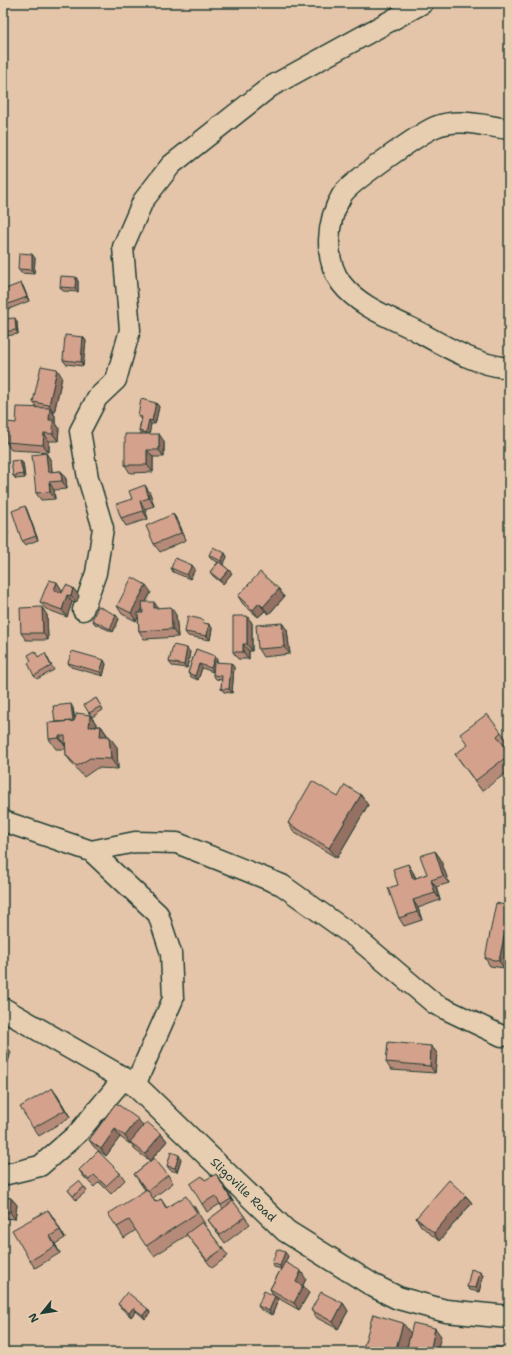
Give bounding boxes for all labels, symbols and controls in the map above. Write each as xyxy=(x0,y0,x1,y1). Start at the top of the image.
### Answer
street label: Sligoville Road xyxy=(207,1154,280,1226)
north arrow xyxy=(22,1293,62,1333)
text: N xyxy=(25,1310,42,1325)

